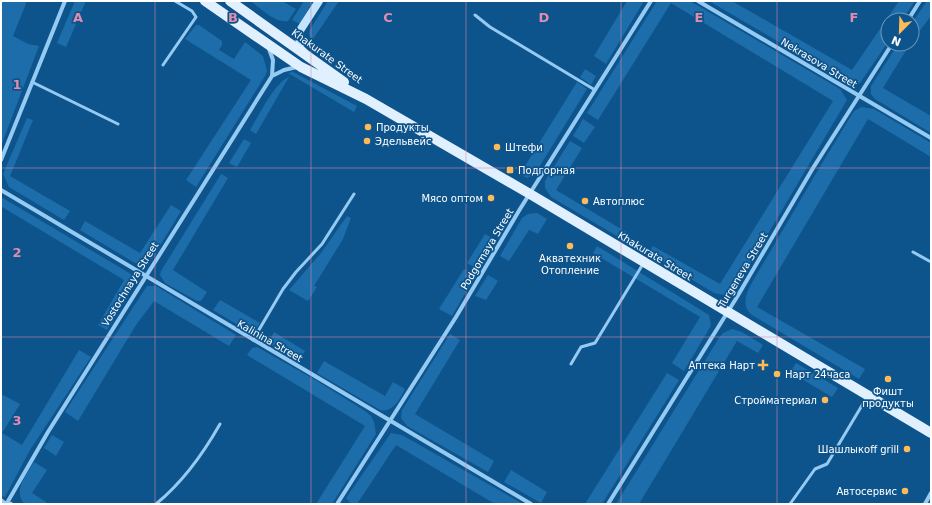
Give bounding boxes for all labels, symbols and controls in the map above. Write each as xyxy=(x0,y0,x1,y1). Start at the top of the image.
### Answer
text: A xyxy=(73,10,83,25)
text: B xyxy=(228,10,238,25)
text: C xyxy=(383,10,393,25)
text: D xyxy=(539,10,550,25)
text: E xyxy=(695,10,703,25)
text: F xyxy=(850,10,858,25)
north arrow xyxy=(880,12,920,52)
street label: Khakurate Street xyxy=(289,27,365,85)
text: N xyxy=(890,33,903,49)
street label: Nekrasova Street xyxy=(779,36,859,90)
text: 1 xyxy=(12,77,22,92)
marker: Продукты xyxy=(363,122,373,132)
place label: Продукты xyxy=(376,122,429,133)
marker: Эдельвейс xyxy=(362,136,372,146)
place label: Эдельвейс xyxy=(375,136,431,147)
marker: Штефи xyxy=(492,142,502,152)
place label: Штефи xyxy=(505,142,543,153)
marker: Подгорная xyxy=(505,165,515,175)
place label: Подгорная xyxy=(518,165,575,176)
place label: Мясо оптом xyxy=(421,193,483,204)
marker: Мясо оптом xyxy=(486,193,496,203)
marker: Автоплюс xyxy=(580,196,590,206)
place label: Автоплюс xyxy=(593,196,645,207)
street label: Podgornaya Street xyxy=(458,206,516,292)
street label: Khakurate Street xyxy=(616,229,694,283)
street label: Turgeneva Street xyxy=(716,230,770,310)
street label: Vostochnaya Street xyxy=(100,240,160,328)
marker: Акватехник Отопление xyxy=(565,241,575,251)
text: 2 xyxy=(12,245,22,260)
place label: Акватехник Отопление xyxy=(539,253,601,276)
street label: Kalinina Street xyxy=(236,318,305,364)
place label: Аптека Нарт xyxy=(688,360,755,371)
marker: Аптека Нарт xyxy=(758,360,768,370)
marker: Нарт 24часа xyxy=(772,369,782,379)
place label: Нарт 24часа xyxy=(785,369,850,380)
marker: Фишт продукты xyxy=(883,374,893,384)
place label: Фишт продукты xyxy=(862,386,914,409)
place label: Стройматериал xyxy=(734,395,817,406)
marker: Стройматериал xyxy=(820,395,830,405)
text: 3 xyxy=(12,413,22,428)
place label: Шашлыкоff grill xyxy=(818,444,899,455)
marker: Шашлыкоff grill xyxy=(902,444,912,454)
place label: Автосервис xyxy=(836,486,897,497)
marker: Автосервис xyxy=(900,486,910,496)

